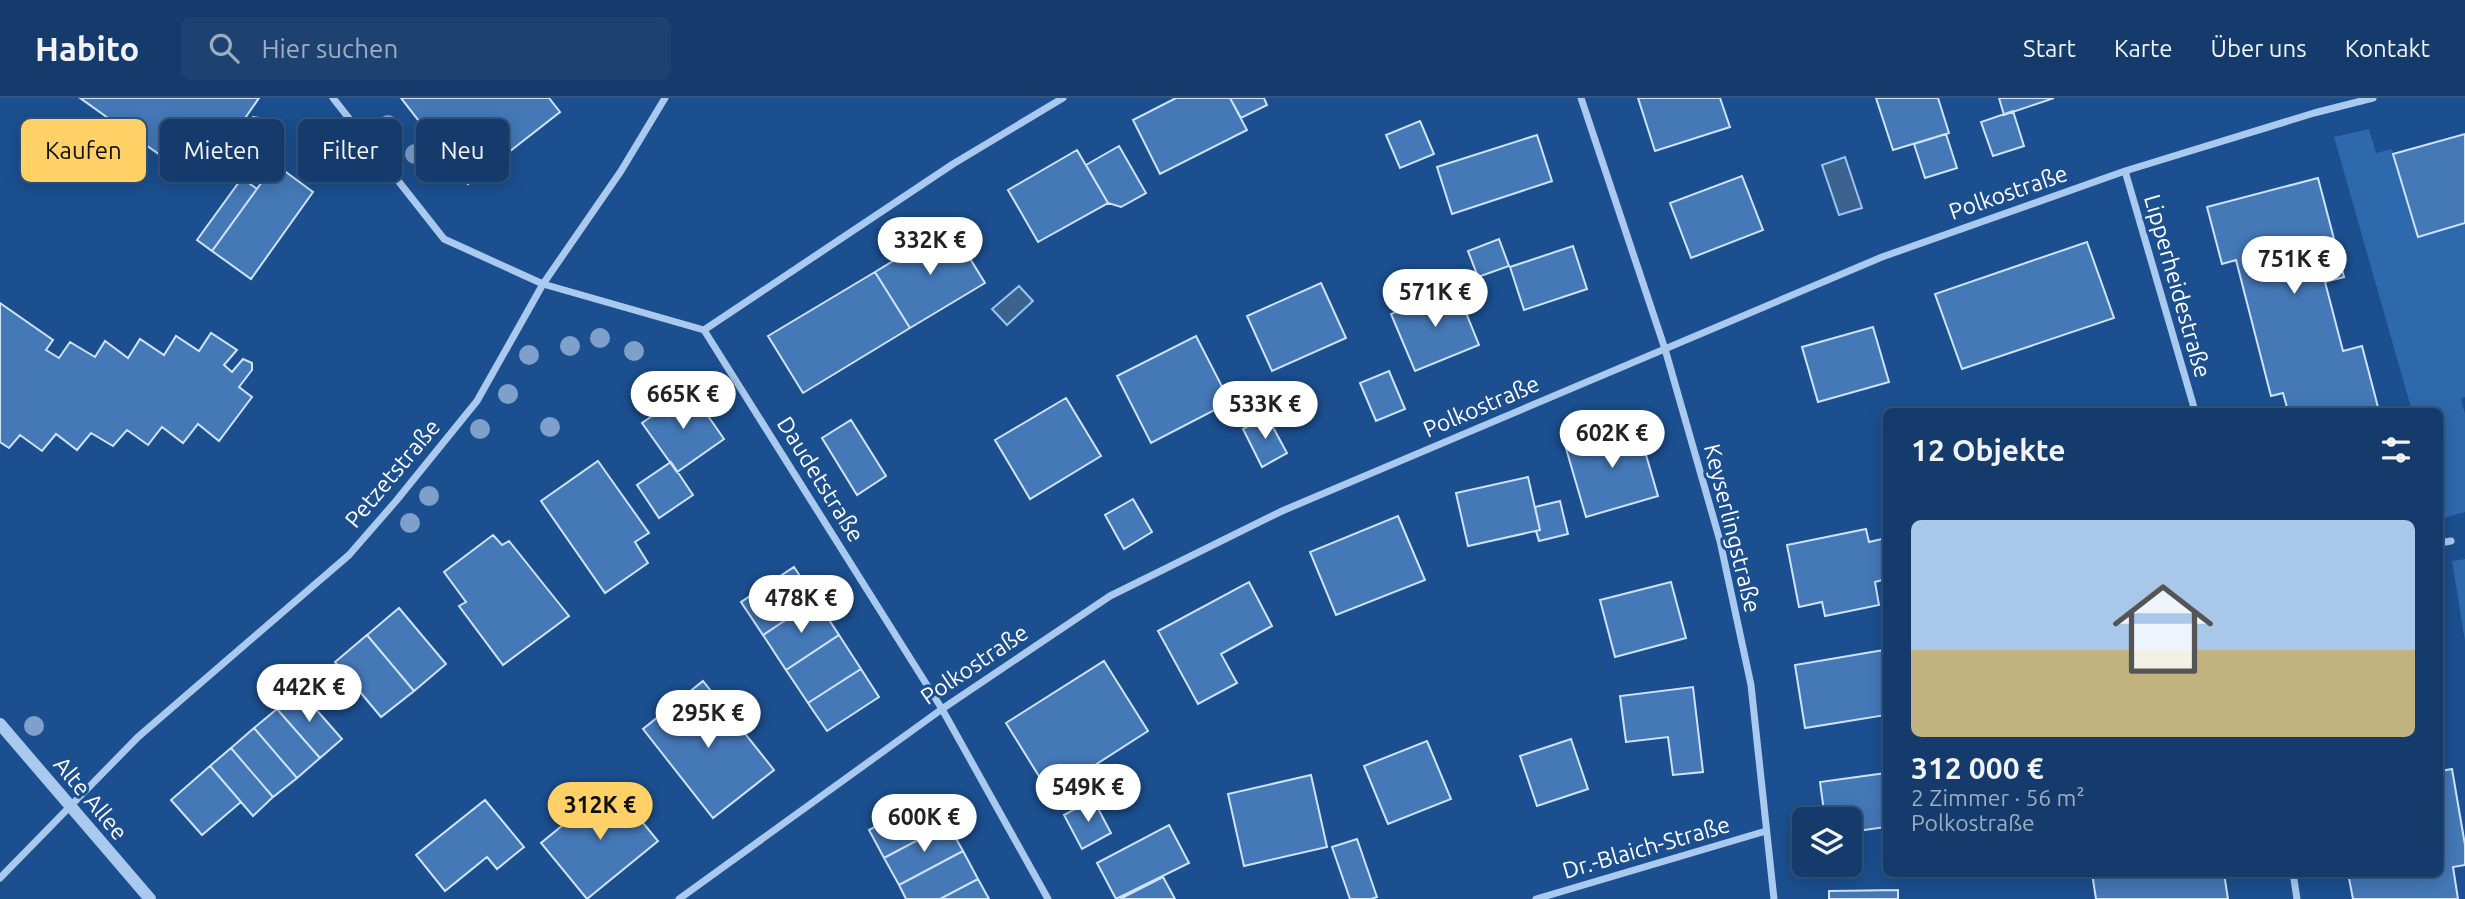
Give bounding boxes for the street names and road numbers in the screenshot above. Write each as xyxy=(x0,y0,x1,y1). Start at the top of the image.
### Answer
street label: Polkostraße xyxy=(1945,160,2071,224)
street label: Lipperheidestraße xyxy=(2140,192,2216,380)
street label: Polkostraße xyxy=(1419,370,1543,442)
street label: Daudetstraße xyxy=(773,412,869,546)
street label: Petzetstraße xyxy=(340,414,444,532)
street label: Keyserlingstraße xyxy=(1700,441,1766,615)
street label: Polkostraße xyxy=(916,619,1032,709)
street label: Alte Allee xyxy=(49,752,133,844)
street label: Dr.-Blaich-Straße xyxy=(1559,811,1733,883)

